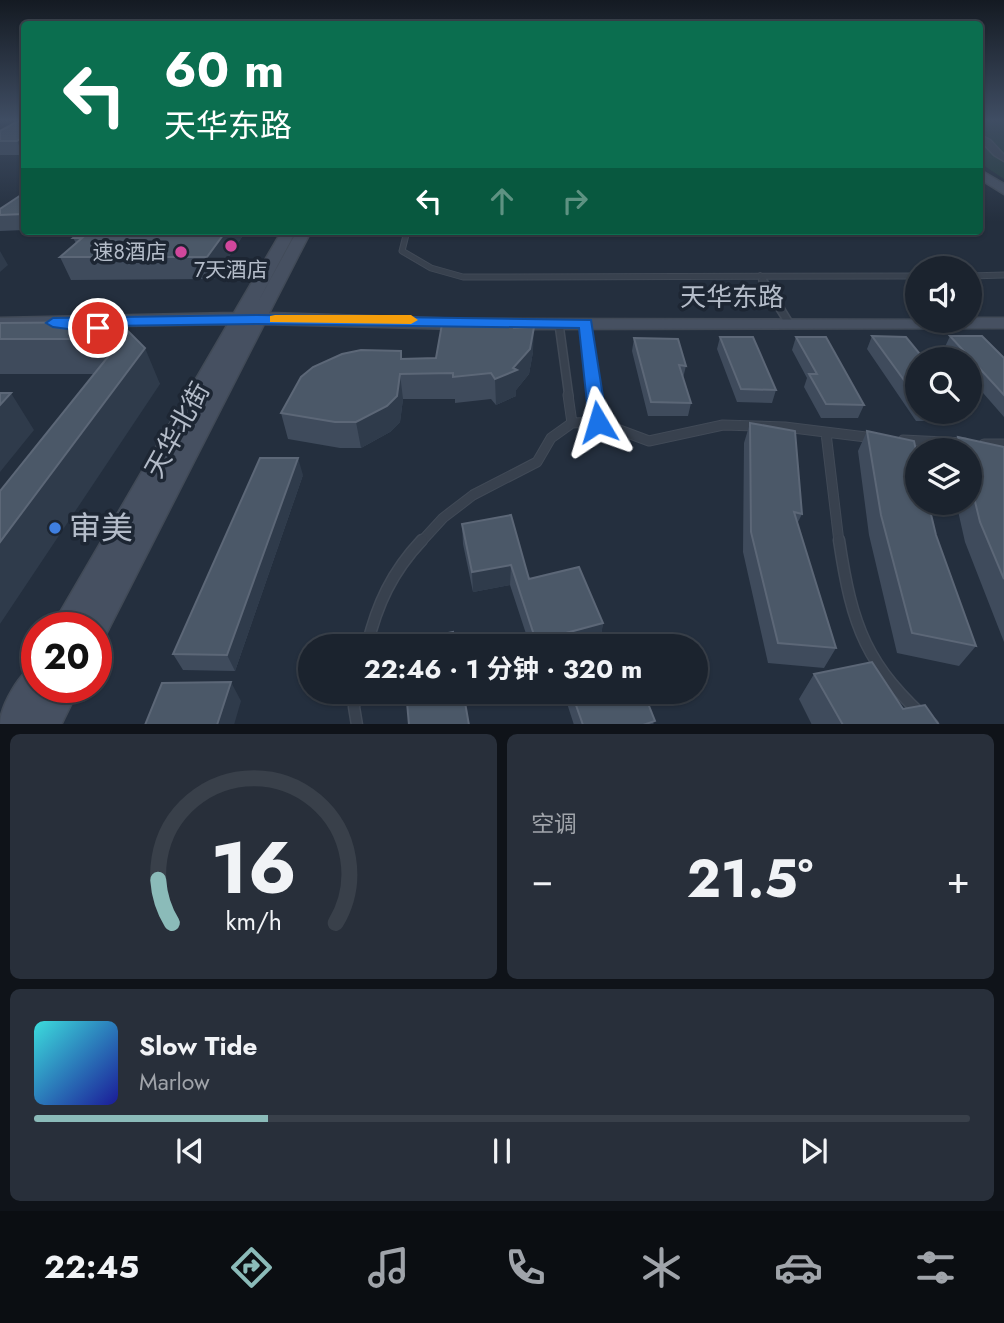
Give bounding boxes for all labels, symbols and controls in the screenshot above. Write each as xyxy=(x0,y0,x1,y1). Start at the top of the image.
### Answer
text: 60 m xyxy=(164,35,284,105)
icon: left xyxy=(49,49,140,140)
text: 天华东路 xyxy=(164,103,292,149)
icon: left xyxy=(410,182,448,220)
icon: ahead xyxy=(483,182,521,220)
icon: right xyxy=(556,182,594,220)
place label: 速8酒店 xyxy=(93,237,167,267)
marker: 7天酒店 xyxy=(223,238,239,254)
marker: 速8酒店 xyxy=(173,244,189,260)
place label: 7天酒店 xyxy=(194,255,268,285)
map controls xyxy=(905,256,982,515)
button: sound xyxy=(905,256,982,333)
street label: 天华东路 xyxy=(680,278,784,316)
pin xyxy=(68,298,128,358)
icon: arrive xyxy=(79,309,117,347)
button: search xyxy=(905,347,982,424)
street label: 天华北街 xyxy=(135,375,219,485)
position arrow xyxy=(561,385,635,459)
button: layers xyxy=(905,438,982,515)
place label: 审美 xyxy=(69,505,133,551)
marker: 审美 xyxy=(47,520,63,536)
speed limit sign: 20 xyxy=(21,612,112,703)
text: 22:46 · 1 分钟 · 320 m xyxy=(364,650,642,688)
text: 空调 xyxy=(531,807,577,841)
text: 16 xyxy=(211,815,296,920)
text: 21.5° xyxy=(687,841,813,917)
text: − xyxy=(531,852,553,907)
text: + xyxy=(947,852,970,907)
text: km/h xyxy=(225,902,282,938)
text: Slow Tide xyxy=(139,1027,258,1065)
text: Marlow xyxy=(139,1065,210,1099)
icon: previous xyxy=(171,1132,209,1170)
icon: pause xyxy=(483,1132,521,1170)
icon: next xyxy=(795,1132,833,1170)
icon: directions xyxy=(227,1243,276,1292)
icon: music xyxy=(364,1243,413,1292)
icon: phone xyxy=(501,1243,550,1292)
icon: climate xyxy=(637,1243,686,1292)
icon: car xyxy=(774,1243,823,1292)
icon: filters xyxy=(911,1243,960,1292)
text: 22:45 xyxy=(44,1244,139,1290)

